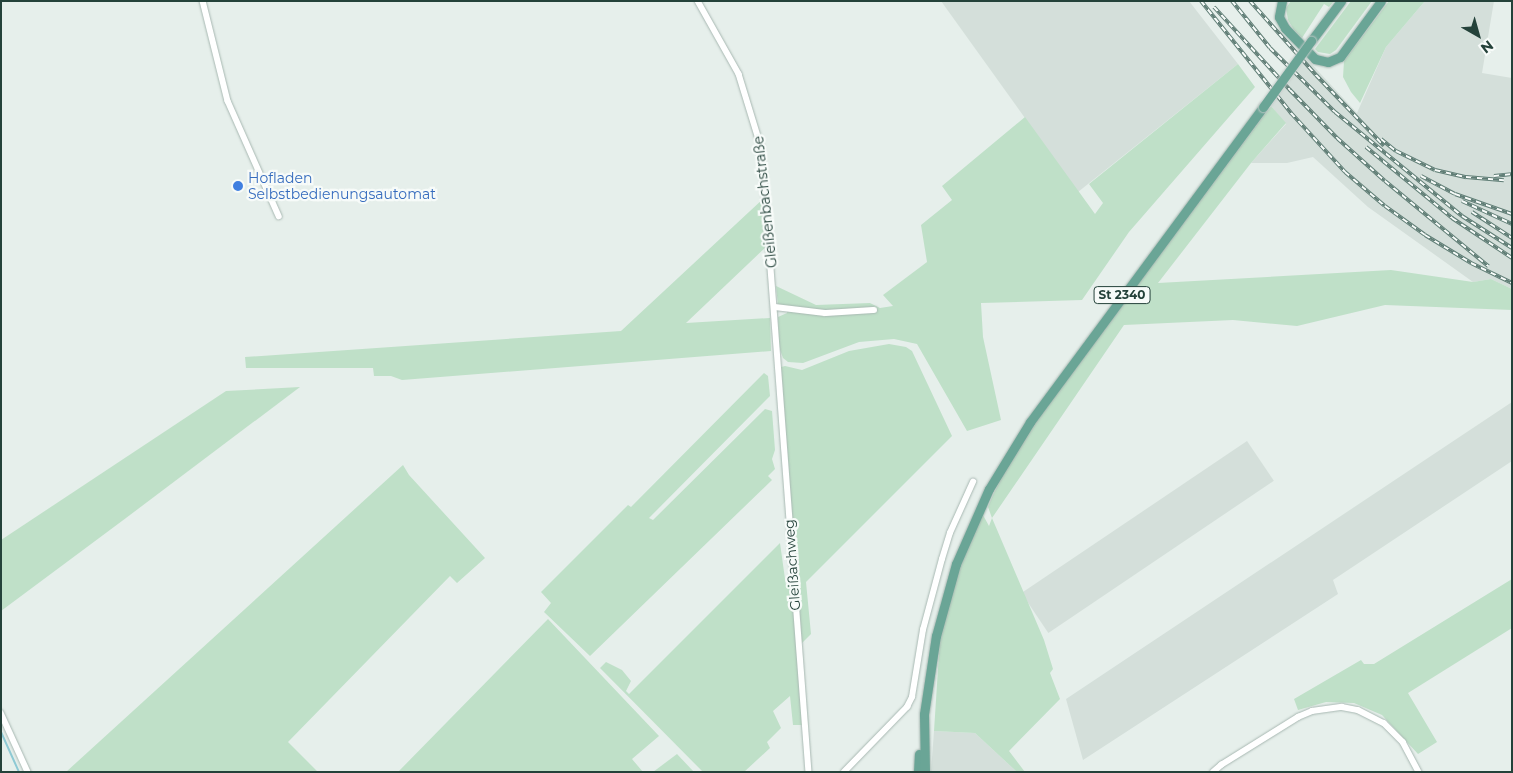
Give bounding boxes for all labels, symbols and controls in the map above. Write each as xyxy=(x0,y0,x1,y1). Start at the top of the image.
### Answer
north arrow xyxy=(1453,10,1503,60)
text: N xyxy=(1477,36,1497,57)
street label: Gleißenbachstraße xyxy=(750,135,780,269)
place label: Hofladen Selbstbedienungsautomat xyxy=(248,170,436,202)
marker: Hofladen Selbstbedienungsautomat xyxy=(232,180,244,192)
road number: St 2340 xyxy=(1093,286,1151,304)
street label: Gleißachweg xyxy=(780,519,804,611)

